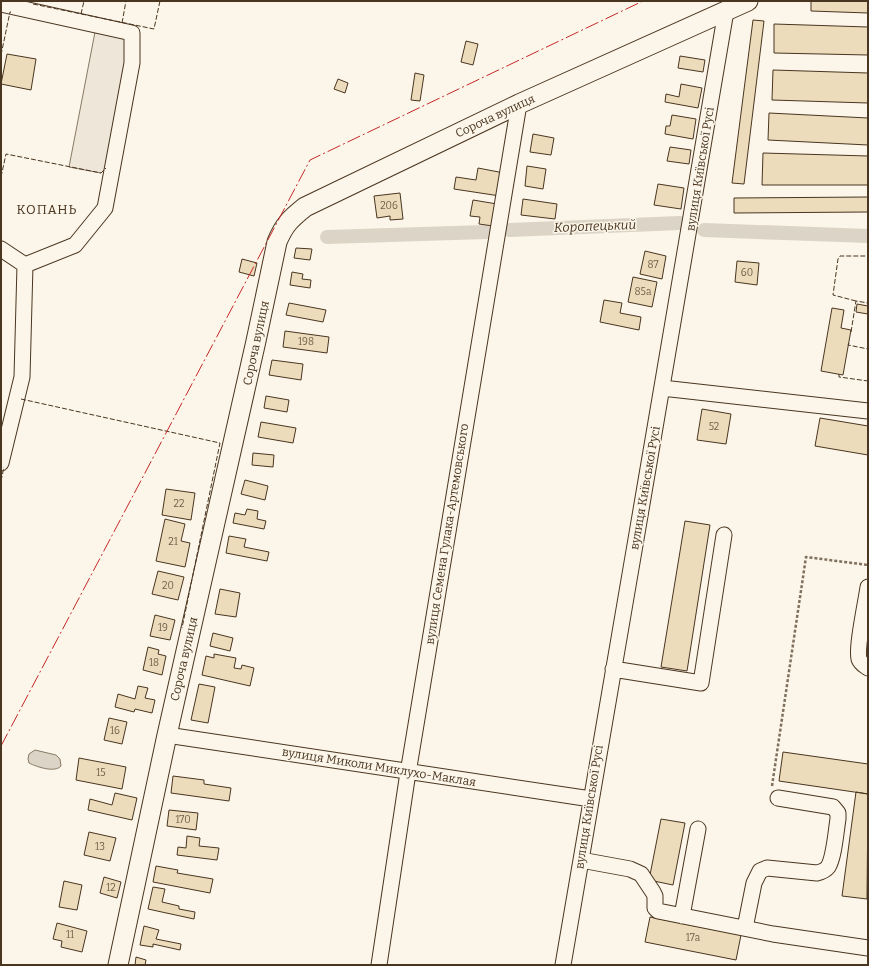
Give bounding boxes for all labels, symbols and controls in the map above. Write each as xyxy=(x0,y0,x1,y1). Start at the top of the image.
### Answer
street label: Сороча вулиця xyxy=(453,91,537,141)
street label: вулиця Київської Русі xyxy=(683,106,717,232)
house number: 206 xyxy=(380,200,398,212)
district label: КОПАНЬ xyxy=(17,202,77,217)
water label: Коропецький xyxy=(553,217,637,235)
house number: 87 xyxy=(647,259,659,271)
house number: 60 xyxy=(741,267,753,279)
house number: 85а xyxy=(635,286,652,298)
street label: Сороча вулиця xyxy=(240,299,272,387)
house number: 198 xyxy=(298,336,314,348)
house number: 52 xyxy=(709,421,719,433)
street label: вулиця Семена Гулака-Артемовського xyxy=(423,422,471,646)
street label: вулиця Київської Русі xyxy=(627,425,663,551)
house number: 22 xyxy=(174,498,184,510)
house number: 21 xyxy=(168,536,178,548)
house number: 20 xyxy=(162,580,174,592)
street label: Сороча вулиця xyxy=(167,615,201,703)
house number: 19 xyxy=(158,622,168,634)
house number: 18 xyxy=(149,657,159,669)
house number: 16 xyxy=(110,725,120,737)
street label: вулиця Київської Русі xyxy=(572,744,606,870)
street label: вулиця Миколи Миклухо-Маклая xyxy=(281,745,477,789)
house number: 15 xyxy=(96,767,106,779)
house number: 170 xyxy=(175,814,191,826)
house number: 13 xyxy=(95,841,105,853)
house number: 12 xyxy=(106,882,116,894)
house number: 11 xyxy=(66,929,74,941)
house number: 17а xyxy=(686,932,701,944)

